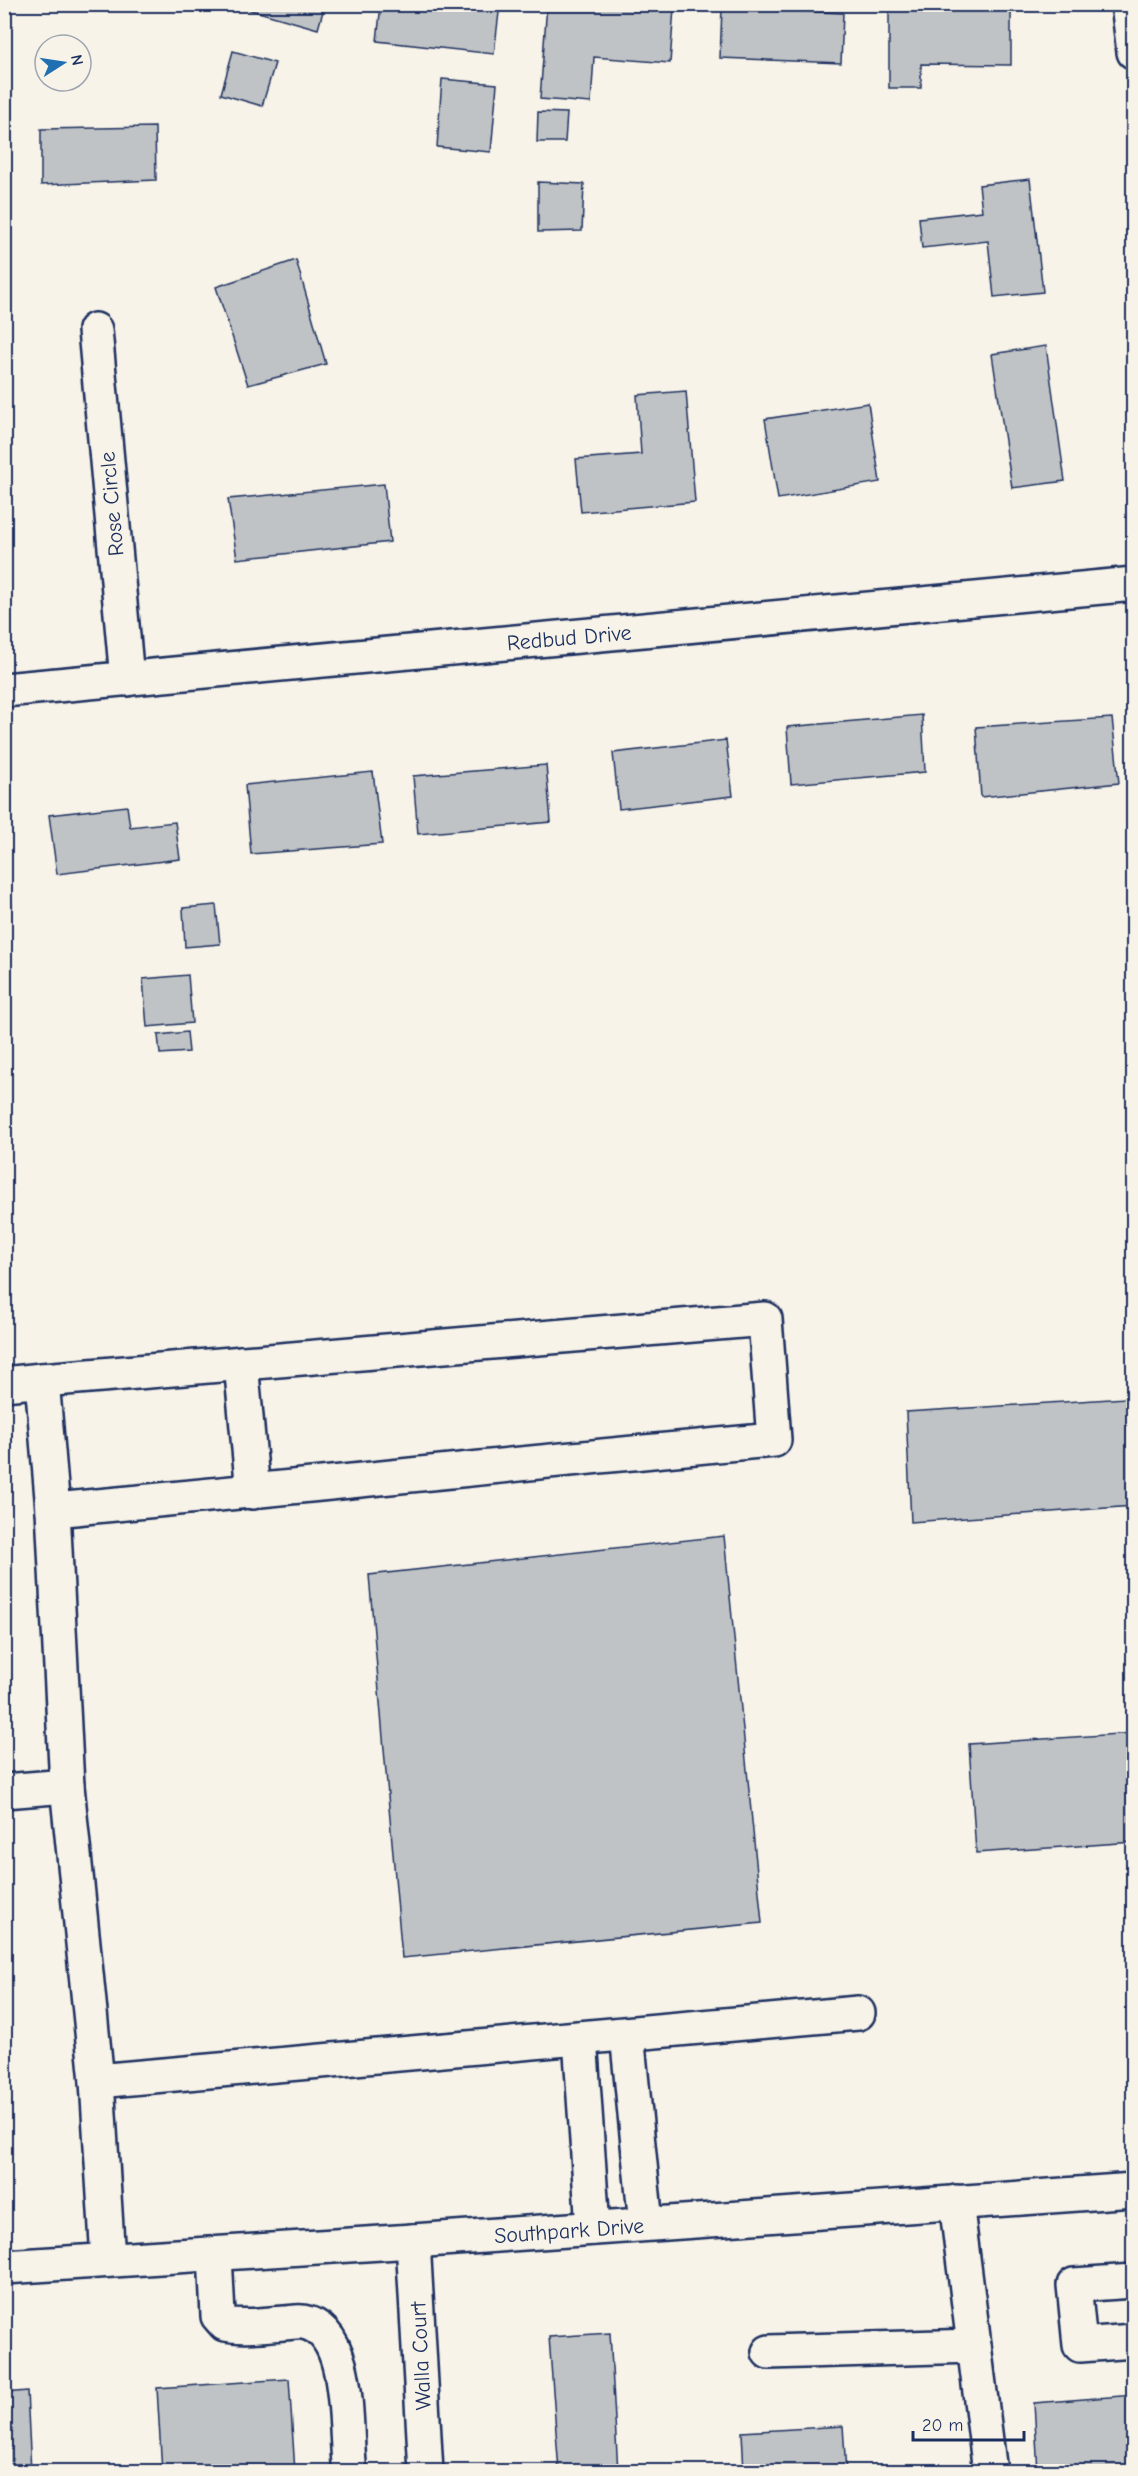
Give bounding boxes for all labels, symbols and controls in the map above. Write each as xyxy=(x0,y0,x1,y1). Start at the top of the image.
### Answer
north arrow xyxy=(33,33,93,93)
text: N xyxy=(67,53,87,67)
street label: Rose Circle xyxy=(94,451,130,557)
street label: Redbud Drive xyxy=(506,620,632,656)
street label: Southpark Drive xyxy=(493,2213,645,2249)
street label: Walla Court xyxy=(405,2300,437,2411)
scale bar xyxy=(913,2404,1024,2442)
text: 20 m xyxy=(922,2415,963,2436)

